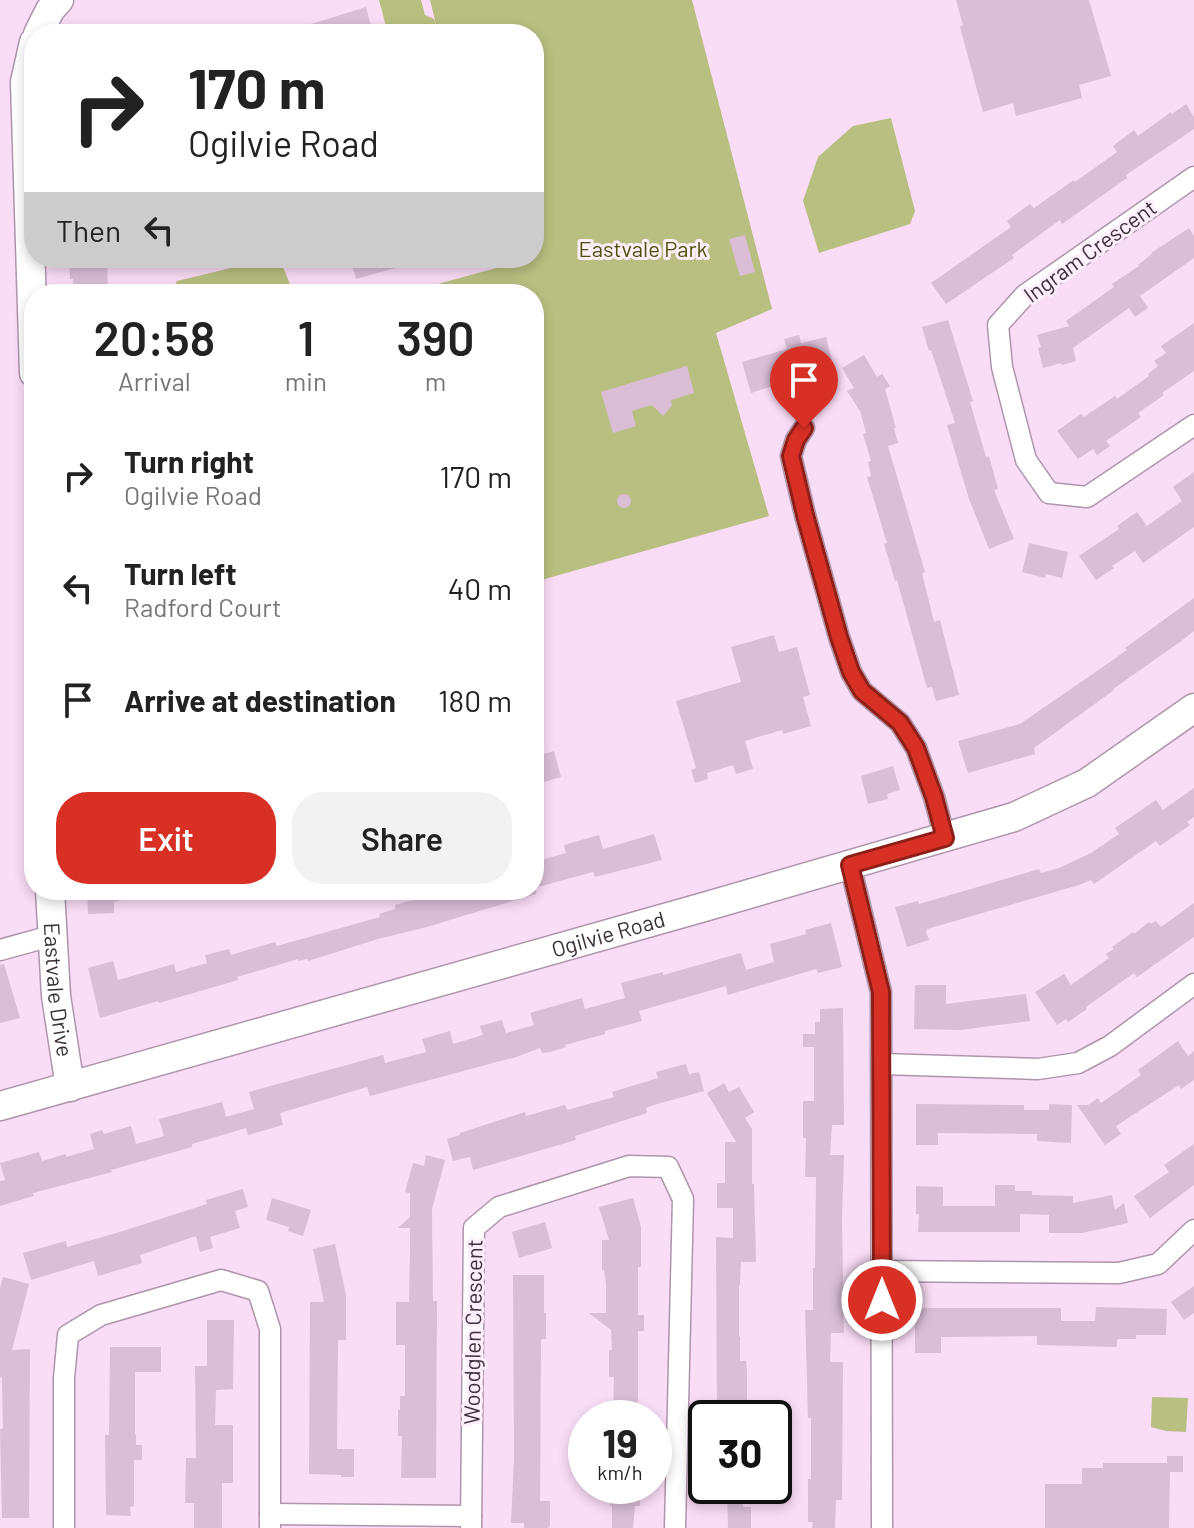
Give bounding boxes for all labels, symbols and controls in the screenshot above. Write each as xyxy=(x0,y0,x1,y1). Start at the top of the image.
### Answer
text: 170 m xyxy=(188,53,325,120)
icon: right xyxy=(56,56,160,160)
text: Ogilvie Road xyxy=(188,121,379,164)
street label: Ingram Crescent xyxy=(1018,193,1161,307)
icon: left xyxy=(137,208,181,252)
text: Then xyxy=(56,212,121,248)
park label: Eastvale Park xyxy=(579,235,708,261)
text: 20:58 xyxy=(94,308,215,366)
text: 1 xyxy=(297,308,314,366)
text: 390 xyxy=(396,308,475,366)
pin xyxy=(770,346,838,428)
icon: arrive xyxy=(782,358,826,402)
text: Arrival xyxy=(118,365,191,396)
text: min xyxy=(285,365,327,396)
text: m xyxy=(425,365,446,396)
text: Turn right xyxy=(124,443,254,479)
icon: right xyxy=(56,454,100,498)
text: 170 m xyxy=(440,458,512,494)
text: Ogilvie Road xyxy=(124,479,262,510)
text: Turn left xyxy=(124,555,237,591)
icon: left xyxy=(56,566,100,610)
text: 40 m xyxy=(448,570,512,606)
text: Radford Court xyxy=(124,591,281,622)
icon: arrive xyxy=(56,678,100,722)
text: Arrive at destination xyxy=(124,682,396,718)
text: 180 m xyxy=(438,682,512,718)
button: Exit xyxy=(56,792,276,884)
button: Share xyxy=(292,792,512,884)
street label: Ogilvie Road xyxy=(548,905,668,962)
street label: Eastvale Drive xyxy=(40,922,79,1058)
street label: Woodglen Crescent xyxy=(457,1239,487,1425)
position arrow xyxy=(840,1258,924,1342)
speed limit sign: 30 xyxy=(688,1400,792,1504)
text: 19 xyxy=(602,1418,638,1466)
text: km/h xyxy=(597,1460,643,1484)

